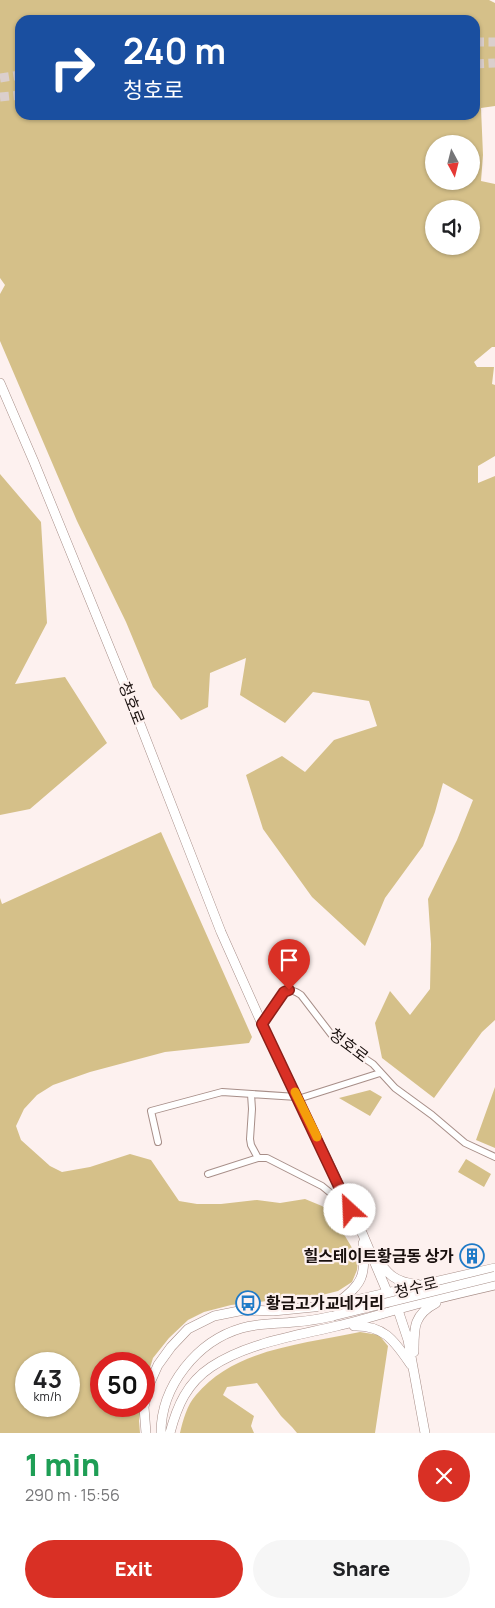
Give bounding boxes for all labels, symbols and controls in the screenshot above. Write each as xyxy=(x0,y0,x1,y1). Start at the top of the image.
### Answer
text: 240 m xyxy=(123,27,226,75)
icon: right xyxy=(40,35,105,100)
text: 청호로 xyxy=(123,75,184,105)
north arrow xyxy=(425,135,480,190)
map controls xyxy=(425,135,480,255)
button: sound xyxy=(425,200,480,255)
street label: 청호로 xyxy=(114,678,150,728)
pin xyxy=(268,939,310,990)
icon: arrive xyxy=(275,946,303,974)
street label: 청호로 xyxy=(325,1023,373,1067)
position arrow xyxy=(323,1183,375,1235)
building icon: 힐스테이트황금동 상가 xyxy=(459,1243,485,1269)
place label: 힐스테이트황금동 상가 xyxy=(304,1245,454,1267)
street label: 청수로 xyxy=(392,1271,440,1303)
bus stop icon: 황금고가교네거리 xyxy=(235,1290,261,1316)
place label: 황금고가교네거리 xyxy=(266,1292,384,1314)
speed limit sign: 50 xyxy=(90,1352,155,1417)
text: 43 xyxy=(33,1361,62,1396)
text: km/h xyxy=(34,1388,61,1405)
text: 1 min xyxy=(25,1444,100,1485)
button: close xyxy=(418,1450,470,1502)
text: 290 m · 15:56 xyxy=(25,1484,120,1506)
button: Exit xyxy=(25,1540,243,1598)
button: Share xyxy=(253,1540,470,1598)

